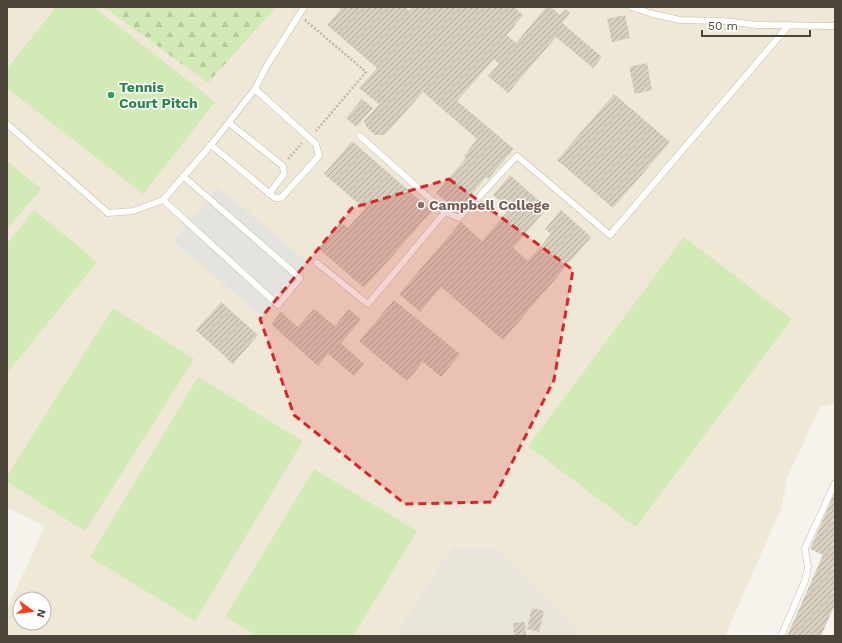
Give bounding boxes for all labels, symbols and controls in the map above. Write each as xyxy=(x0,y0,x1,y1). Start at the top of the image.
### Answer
scale bar xyxy=(702,12,810,38)
text: 50 m xyxy=(708,19,738,33)
place label: Tennis Court Pitch xyxy=(119,79,198,111)
marker: Tennis Court Pitch xyxy=(106,90,116,100)
place label: Campbell College xyxy=(429,197,550,213)
marker: Campbell College xyxy=(416,200,426,210)
north arrow xyxy=(12,591,52,631)
text: N xyxy=(34,608,49,619)

